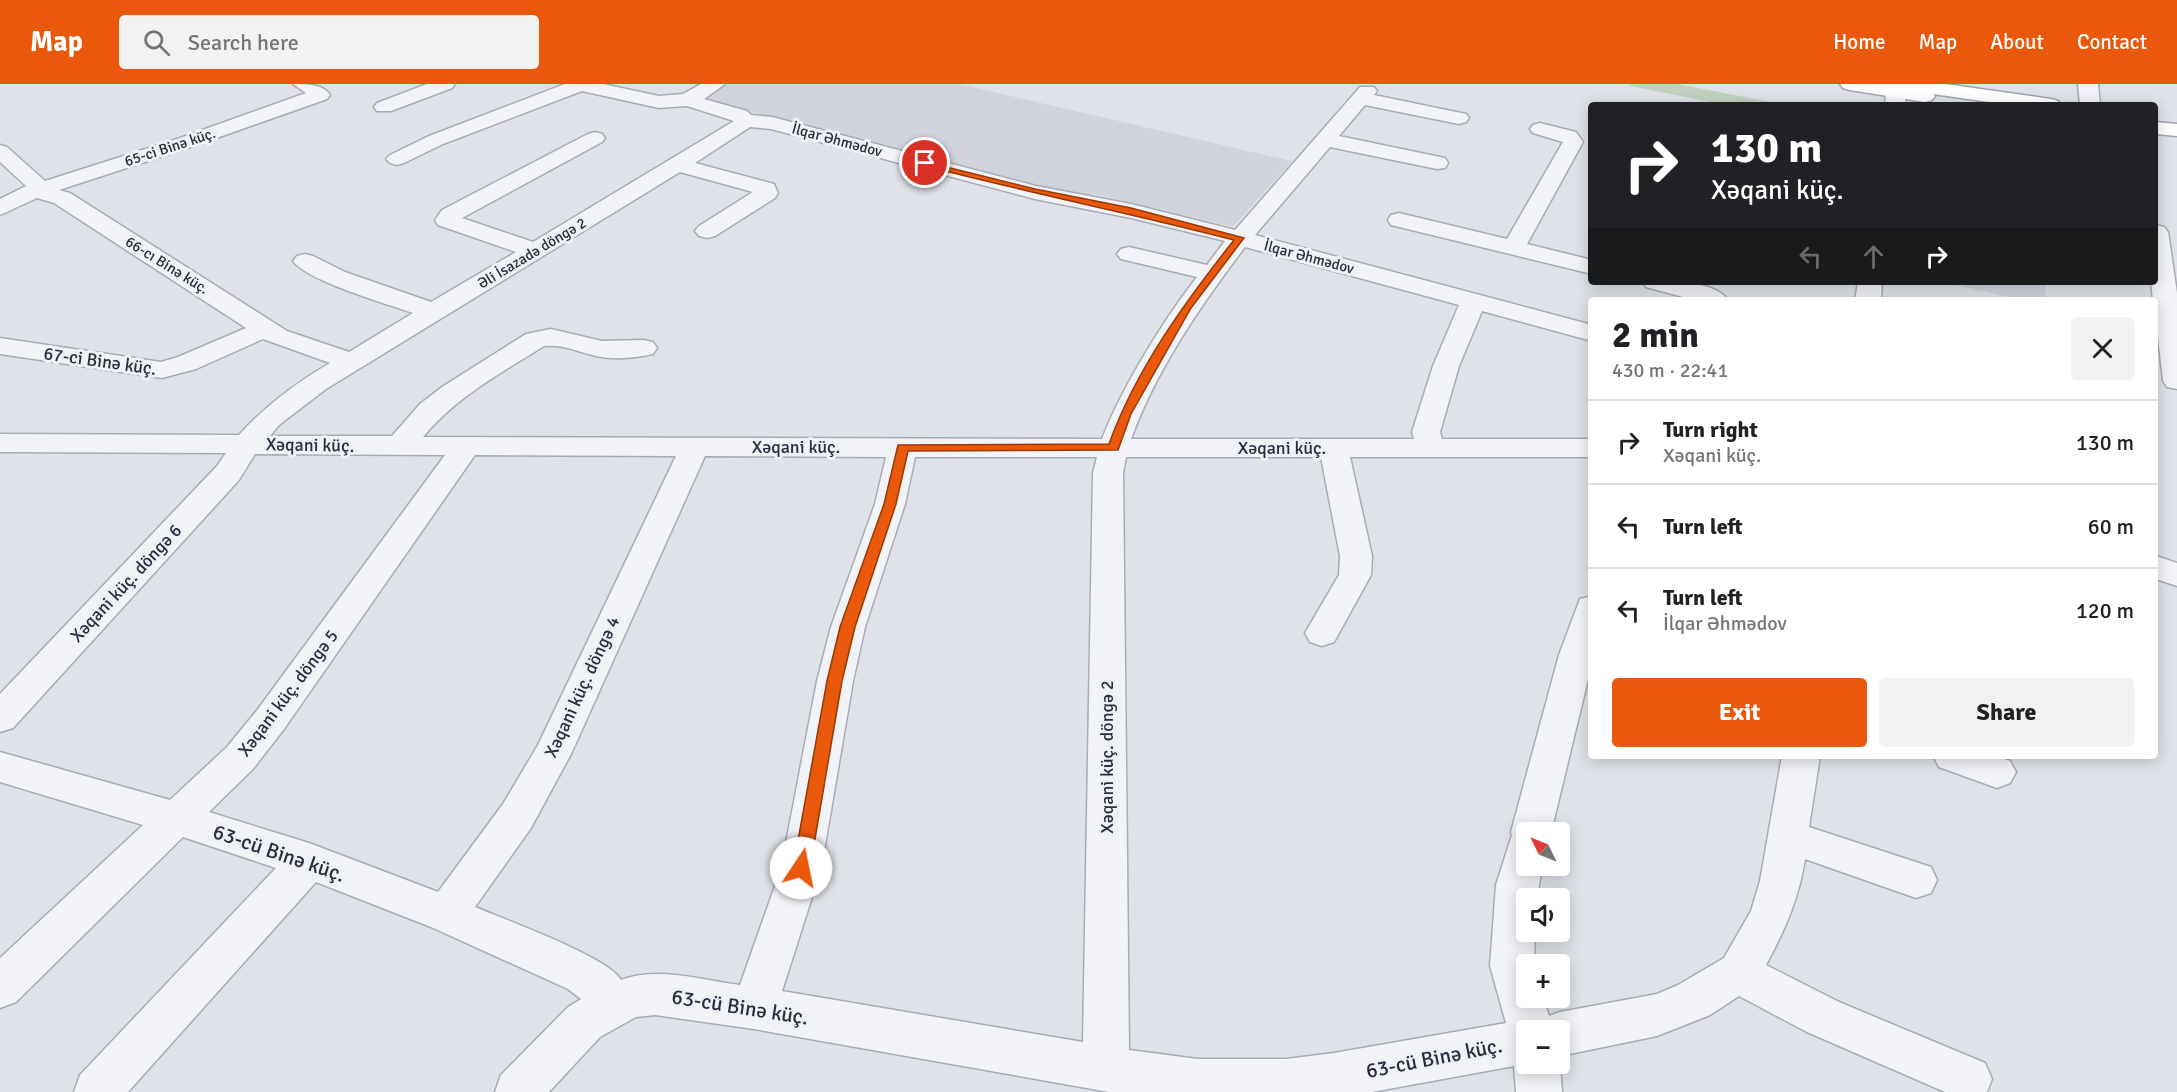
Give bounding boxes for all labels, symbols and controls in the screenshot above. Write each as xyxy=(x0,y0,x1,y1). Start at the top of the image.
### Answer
search box xyxy=(119,15,539,69)
text: Map xyxy=(30,25,83,59)
icon: search xyxy=(140,26,173,59)
text: Search here xyxy=(188,29,299,56)
text: Home xyxy=(1833,29,1886,55)
text: Map xyxy=(1919,29,1957,55)
text: About xyxy=(1990,29,2044,55)
text: Contact xyxy=(2077,29,2147,55)
street label: İlqar Əhmədov xyxy=(790,119,884,161)
text: 130 m xyxy=(1711,123,1822,174)
street label: 65-ci Binə küç. xyxy=(122,124,218,170)
icon: right xyxy=(1612,126,1690,204)
pin xyxy=(899,137,950,188)
icon: arrive xyxy=(908,146,941,179)
text: Xəqani küç. xyxy=(1711,174,1844,207)
street label: Əli İsazadə döngə 2 xyxy=(474,213,590,293)
street label: 66-cı Binə küç. xyxy=(122,232,212,298)
street label: İlqar Əhmədov xyxy=(1262,236,1356,278)
icon: left xyxy=(1794,240,1827,273)
icon: ahead xyxy=(1857,240,1890,273)
icon: right xyxy=(1920,240,1953,273)
text: 2 min xyxy=(1612,313,1699,358)
button: close xyxy=(2071,317,2134,380)
street label: 67-ci Binə küç. xyxy=(42,342,158,380)
text: 430 m · 22:41 xyxy=(1612,358,1728,383)
text: Turn right xyxy=(1663,416,1758,443)
icon: right xyxy=(1612,426,1645,459)
text: 130 m xyxy=(2076,429,2134,456)
street label: Xəqani küç. xyxy=(266,433,354,457)
street label: Xəqani küç. xyxy=(752,436,840,458)
street label: Xəqani küç. xyxy=(1238,437,1326,459)
text: Xəqani küç. xyxy=(1663,443,1761,468)
icon: left xyxy=(1612,510,1645,543)
text: Turn left xyxy=(1663,513,1743,540)
text: 60 m xyxy=(2088,513,2134,540)
street label: Xəqani küç. döngə 6 xyxy=(66,519,186,647)
text: Turn left xyxy=(1663,584,1743,611)
icon: left xyxy=(1612,594,1645,627)
text: 120 m xyxy=(2076,597,2134,624)
text: İlqar Əhmədov xyxy=(1663,611,1787,636)
street label: Xəqani küç. döngə 4 xyxy=(540,613,624,761)
street label: Xəqani küç. döngə 5 xyxy=(233,625,343,761)
button: Exit xyxy=(1612,678,1867,747)
button: Share xyxy=(1879,678,2134,747)
street label: Xəqani küç. döngə 2 xyxy=(1096,680,1118,834)
street label: 63-cü Binə küç. xyxy=(209,818,349,888)
north arrow xyxy=(1516,822,1570,876)
map controls xyxy=(1516,822,1570,1074)
position arrow xyxy=(769,836,833,900)
button: sound xyxy=(1516,888,1570,942)
button: + xyxy=(1516,954,1570,1008)
street label: 63-cü Binə küç. xyxy=(670,983,810,1031)
button: − xyxy=(1516,1020,1570,1074)
street label: 63-cü Binə küç. xyxy=(1364,1032,1504,1084)

